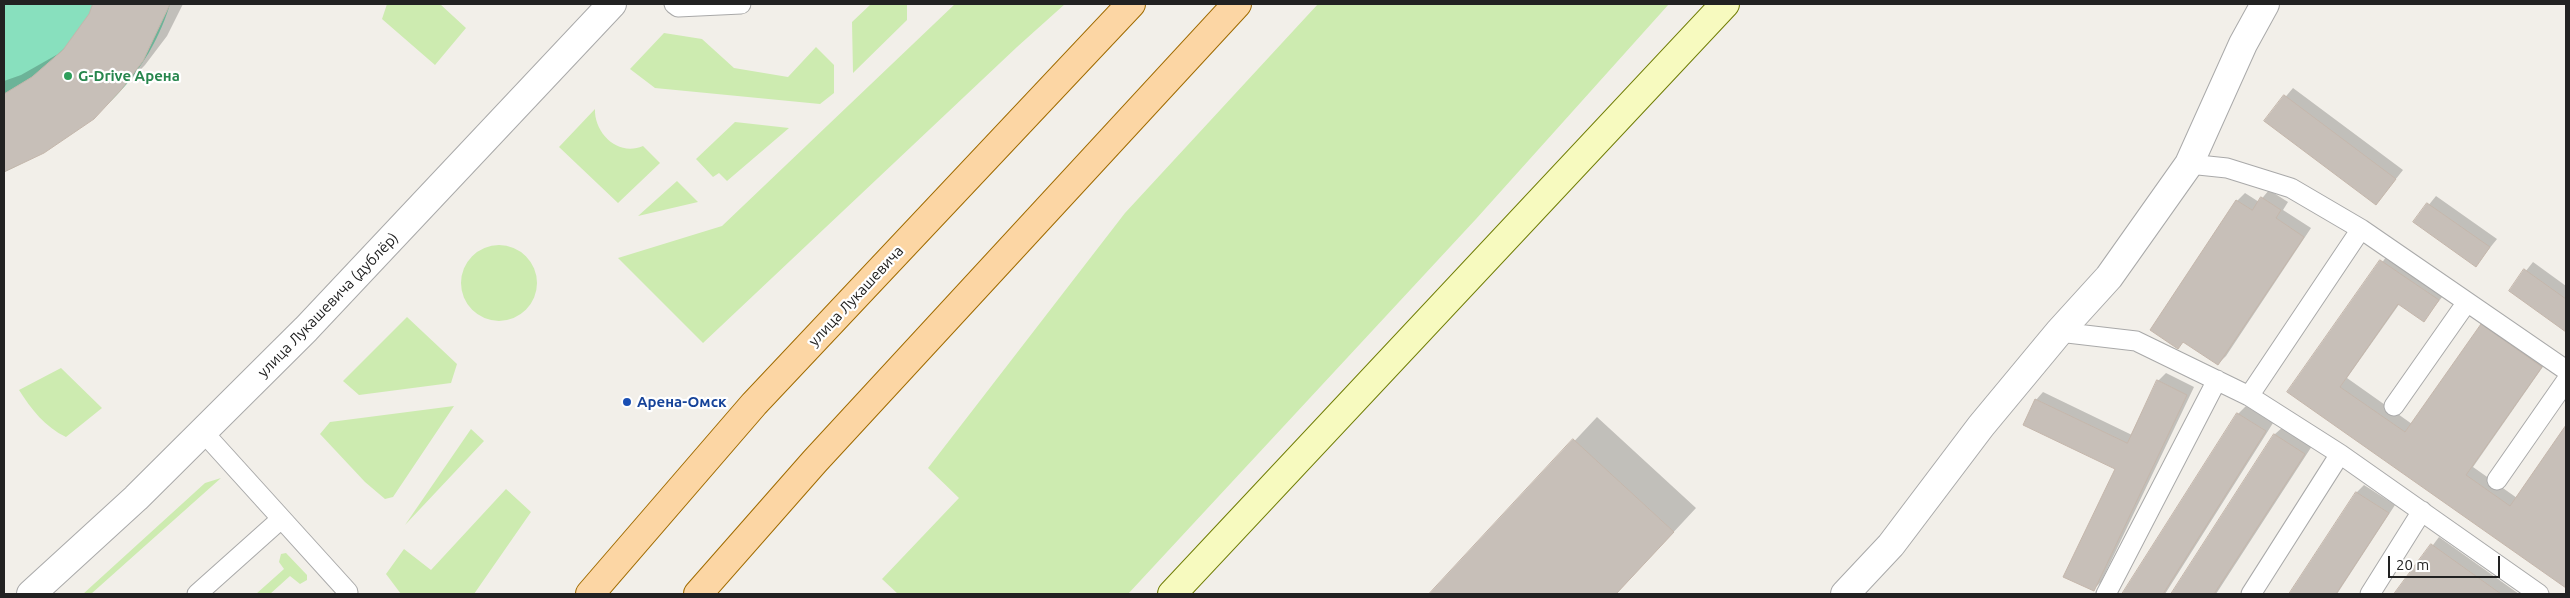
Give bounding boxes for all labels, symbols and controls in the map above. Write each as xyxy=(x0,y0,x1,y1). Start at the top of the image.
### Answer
place label: G-Drive Арена xyxy=(78,67,180,85)
marker: G-Drive Арена xyxy=(62,70,74,82)
street label: улица Лукашевича (дублёр) xyxy=(254,229,402,381)
street label: улица Лукашевича xyxy=(805,242,907,350)
place label: Арена-Омск xyxy=(637,393,727,411)
marker: Арена-Омск xyxy=(621,396,633,408)
scale bar xyxy=(2390,546,2502,578)
text: 20 m xyxy=(2396,556,2429,573)

